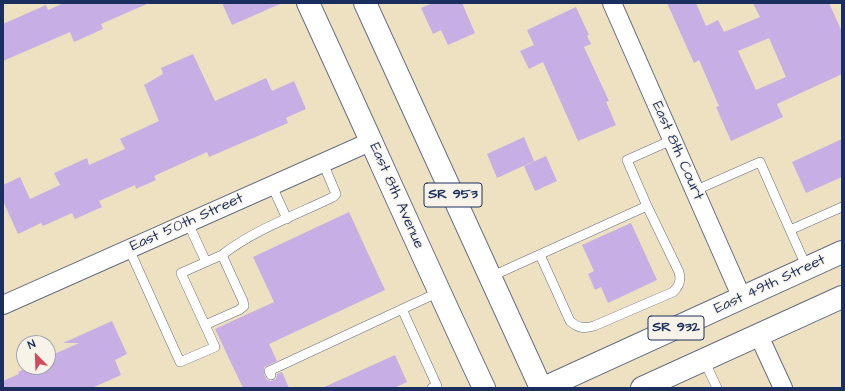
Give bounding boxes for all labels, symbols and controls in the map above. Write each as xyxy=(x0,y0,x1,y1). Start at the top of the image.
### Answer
street label: East 8th Court xyxy=(647,99,707,203)
street label: East 8th Avenue xyxy=(365,140,427,252)
road number: SR 953 xyxy=(424,183,482,207)
street label: East 50th Street xyxy=(128,190,246,256)
street label: East 49th Street xyxy=(712,251,828,319)
road number: SR 932 xyxy=(648,316,704,340)
north arrow xyxy=(16,335,56,375)
text: N xyxy=(25,336,38,353)

